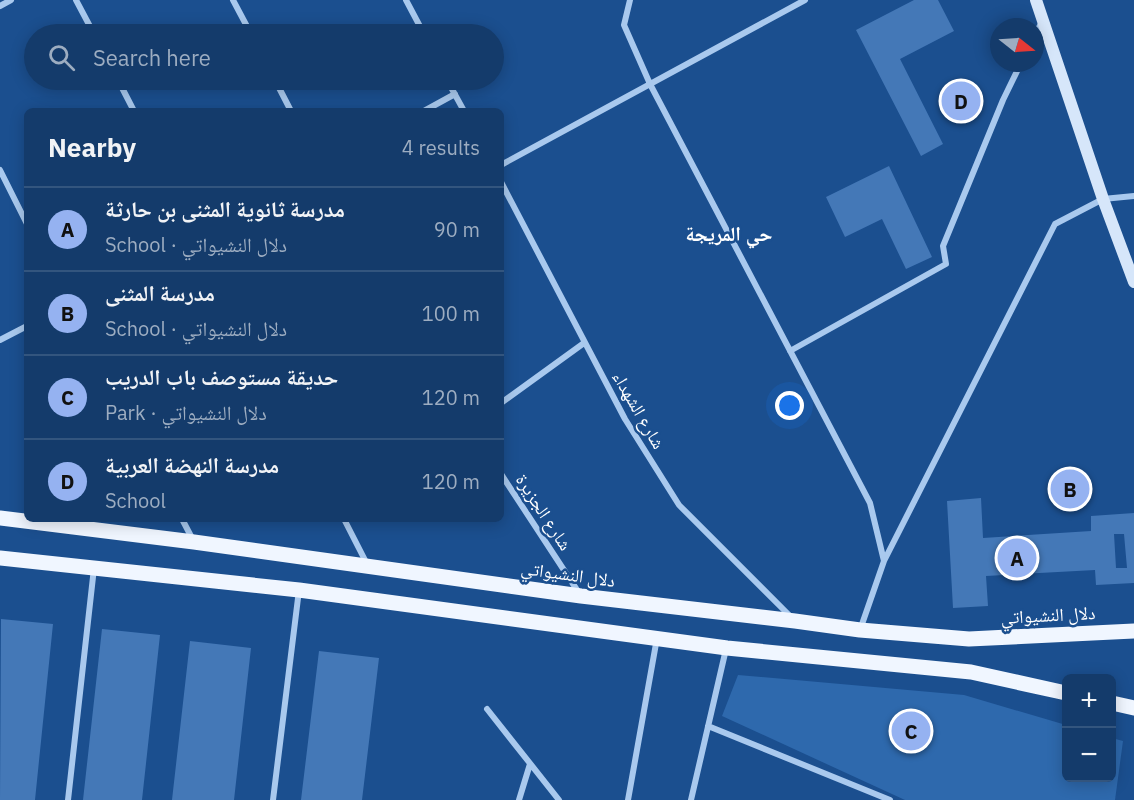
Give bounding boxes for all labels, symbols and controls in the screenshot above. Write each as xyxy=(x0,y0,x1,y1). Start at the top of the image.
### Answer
north arrow xyxy=(990,18,1044,72)
search box xyxy=(24,24,504,90)
icon: search xyxy=(45,41,78,74)
text: Search here xyxy=(93,43,211,72)
pin: D xyxy=(942,78,980,124)
text: Nearby xyxy=(48,130,136,164)
text: 4 results xyxy=(402,134,480,161)
text: مدرسة ثانوية المثنى بن حارثة xyxy=(105,194,345,223)
text: A xyxy=(61,216,74,243)
text: 90 m xyxy=(434,216,480,243)
district label: حي المريجة xyxy=(686,220,773,249)
text: School · دلال النشيواتي xyxy=(105,231,287,258)
text: مدرسة المثنى xyxy=(105,278,215,307)
text: B xyxy=(61,300,74,327)
text: 100 m xyxy=(422,300,480,327)
text: School · دلال النشيواتي xyxy=(105,315,287,342)
text: حديقة مستوصف باب الدريب xyxy=(105,362,338,391)
street label: شارع الشهداء xyxy=(608,367,670,453)
text: C xyxy=(61,384,74,411)
text: 120 m xyxy=(422,384,480,411)
your location xyxy=(775,391,804,420)
text: Park · دلال النشيواتي xyxy=(105,399,267,426)
text: مدرسة النهضة العربية xyxy=(105,450,279,479)
pin: B xyxy=(1050,466,1090,512)
text: D xyxy=(61,468,74,495)
text: 120 m xyxy=(422,468,480,495)
street label: شارع الجزيرة xyxy=(511,469,577,555)
text: School xyxy=(105,487,166,514)
pin: A xyxy=(998,536,1036,580)
street label: دلال النشيواتي xyxy=(519,556,617,596)
street label: دلال النشيواتي xyxy=(1000,601,1096,633)
map controls xyxy=(1062,674,1116,782)
button: + xyxy=(1062,674,1116,728)
pin: C xyxy=(892,708,930,754)
button: − xyxy=(1062,728,1116,782)

